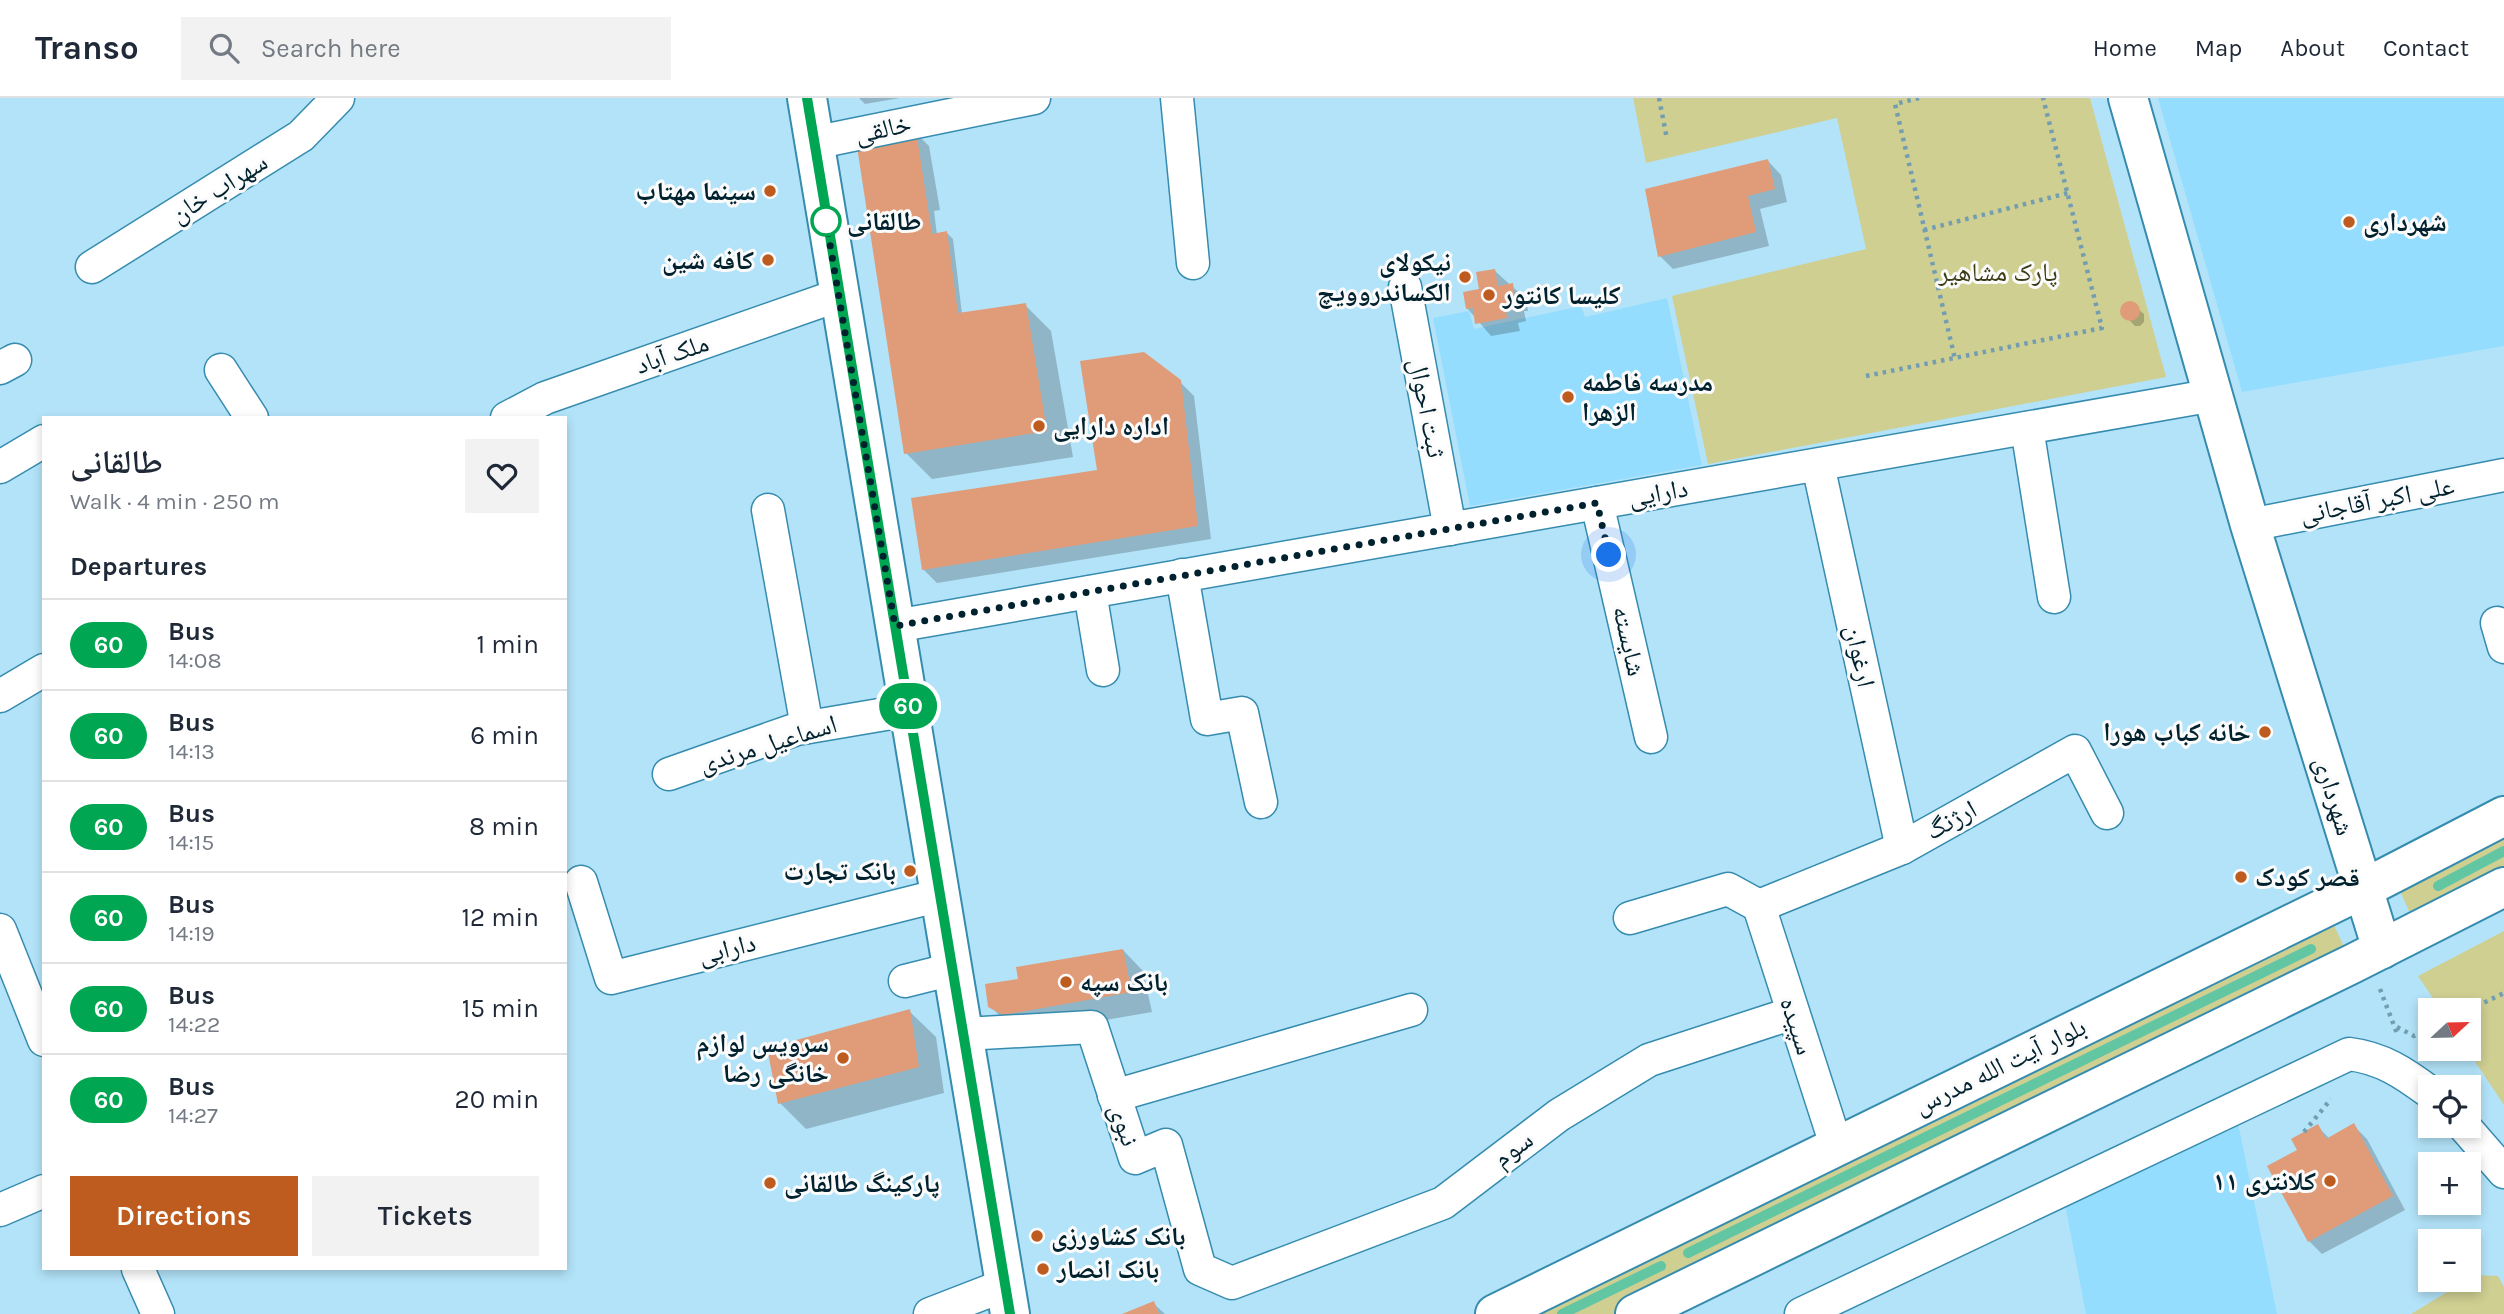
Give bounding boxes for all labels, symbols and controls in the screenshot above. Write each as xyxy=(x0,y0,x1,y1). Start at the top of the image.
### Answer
search box xyxy=(181,17,671,80)
text: Transo xyxy=(35,29,139,67)
icon: search xyxy=(205,29,243,67)
text: Search here xyxy=(261,33,401,64)
text: Home xyxy=(2093,34,2157,62)
text: Map xyxy=(2195,34,2242,62)
text: About xyxy=(2280,34,2345,62)
text: Contact xyxy=(2383,34,2469,62)
street label: خالقی xyxy=(852,108,914,150)
street label: سهراب خان xyxy=(165,146,273,230)
place label: سینما مهتاب xyxy=(636,176,756,207)
marker: سینما مهتاب xyxy=(762,183,778,199)
marker: طالقانی xyxy=(811,206,841,236)
place label: طالقانی xyxy=(847,206,921,237)
place label: شهرداری xyxy=(2363,207,2447,238)
marker: شهرداری xyxy=(2341,214,2357,230)
place label: کافه شین xyxy=(662,245,754,276)
place label: نیکولای الکساندروویچ xyxy=(1317,247,1451,309)
marker: کافه شین xyxy=(760,252,776,268)
park label: پارک مشاهیر xyxy=(1937,257,2058,288)
marker: نیکولای الکساندروویچ xyxy=(1457,269,1473,285)
place label: کلیسا کانتور xyxy=(1502,280,1621,311)
marker: کلیسا کانتور xyxy=(1481,287,1497,303)
street label: ملک آباد xyxy=(631,327,713,381)
street label: ثبت احوال xyxy=(1402,356,1452,460)
place label: مدرسه فاطمه الزهرا xyxy=(1582,367,1713,428)
marker: مدرسه فاطمه الزهرا xyxy=(1560,389,1576,405)
place label: اداره دارایی xyxy=(1053,411,1169,442)
marker: اداره دارایی xyxy=(1031,418,1047,434)
button: heart xyxy=(465,439,539,513)
text: طالقانی xyxy=(70,443,163,481)
street label: علی اکبر آقاجانی xyxy=(2297,470,2457,530)
street label: دارایی xyxy=(1626,473,1690,513)
text: Walk · 4 min · 250 m xyxy=(70,488,279,515)
your location xyxy=(1591,537,1626,572)
text: Departures xyxy=(70,551,207,582)
street label: شایسته xyxy=(1606,603,1652,679)
text: Bus xyxy=(168,616,215,647)
street label: ارغوان xyxy=(1838,622,1882,690)
text: 1 min xyxy=(476,629,539,660)
text: 60 xyxy=(94,631,123,659)
text: 14:08 xyxy=(168,647,222,674)
line badge: 60 xyxy=(876,683,940,729)
text: 60 xyxy=(893,692,923,720)
text: Bus xyxy=(168,707,215,738)
street label: اسماعیل مرندی xyxy=(695,708,841,780)
place label: خانه کباب هورا xyxy=(2103,717,2251,748)
text: 6 min xyxy=(470,720,539,751)
text: 60 xyxy=(94,722,123,750)
marker: خانه کباب هورا xyxy=(2257,724,2273,740)
text: 14:13 xyxy=(168,738,215,765)
street label: شهرداری xyxy=(2307,753,2361,839)
street label: ارژنگ xyxy=(1920,793,1982,847)
text: Bus xyxy=(168,798,215,829)
text: 8 min xyxy=(469,811,539,842)
text: 60 xyxy=(94,813,123,841)
text: 14:15 xyxy=(168,829,214,856)
place label: بانک تجارت xyxy=(783,856,896,887)
place label: قصر کودک xyxy=(2255,862,2360,893)
marker: بانک تجارت xyxy=(902,863,918,879)
marker: قصر کودک xyxy=(2233,869,2249,885)
text: Bus xyxy=(168,889,215,920)
text: 12 min xyxy=(461,902,539,933)
text: 60 xyxy=(94,904,123,932)
text: 14:19 xyxy=(168,920,215,947)
street label: دارابی xyxy=(695,927,759,971)
place label: بانک سپه xyxy=(1080,967,1168,998)
marker: بانک سپه xyxy=(1058,974,1074,990)
text: Bus xyxy=(168,980,215,1011)
text: 15 min xyxy=(462,993,539,1024)
street label: سپیده xyxy=(1773,993,1821,1059)
text: 60 xyxy=(94,995,123,1023)
north arrow xyxy=(2418,998,2482,1060)
map controls xyxy=(2418,998,2481,1292)
text: 14:22 xyxy=(168,1011,220,1038)
street label: بلوار آیت الله مدرس xyxy=(1909,1011,2091,1121)
place label: سرویس لوازم خانگی رضا xyxy=(697,1028,829,1089)
marker: سرویس لوازم خانگی رضا xyxy=(835,1050,851,1066)
text: Bus xyxy=(168,1071,215,1102)
button: locate xyxy=(2418,1075,2481,1138)
text: 20 min xyxy=(455,1084,539,1115)
text: 60 xyxy=(94,1086,123,1114)
street label: نبوی xyxy=(1102,1100,1146,1150)
text: 14:27 xyxy=(168,1102,218,1129)
street label: سوم xyxy=(1487,1124,1540,1176)
button: + xyxy=(2418,1152,2481,1215)
place label: کلانتری ۱۱ xyxy=(2213,1166,2316,1197)
place label: پارکینگ طالقانی xyxy=(784,1168,940,1199)
marker: کلانتری ۱۱ xyxy=(2322,1173,2338,1189)
marker: پارکینگ طالقانی xyxy=(762,1175,778,1191)
button: Directions xyxy=(70,1176,298,1256)
button: Tickets xyxy=(312,1176,539,1256)
place label: بانک کشاورزی xyxy=(1051,1221,1186,1252)
marker: بانک کشاورزی xyxy=(1029,1228,1045,1244)
button: − xyxy=(2418,1229,2481,1292)
place label: بانک انصار xyxy=(1056,1254,1159,1285)
marker: بانک انصار xyxy=(1035,1261,1051,1277)

